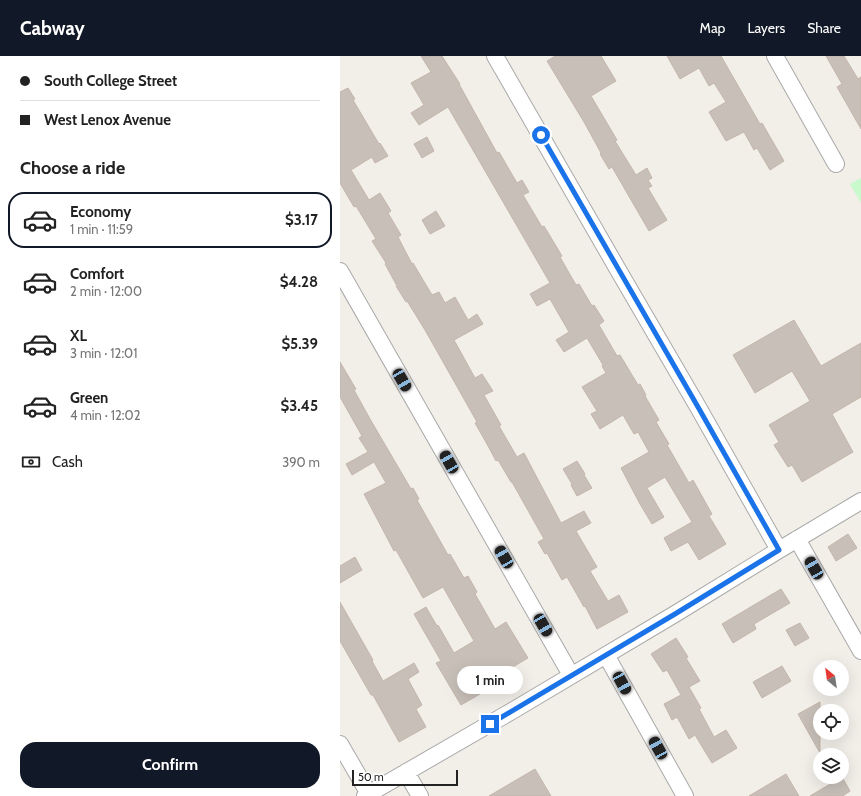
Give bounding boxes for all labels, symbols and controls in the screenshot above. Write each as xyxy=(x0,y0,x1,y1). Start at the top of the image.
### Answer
text: Cabway xyxy=(20,17,85,40)
text: Map xyxy=(700,19,725,37)
text: Layers xyxy=(747,19,785,37)
text: Share xyxy=(807,19,841,37)
text: South College Street xyxy=(44,72,177,90)
text: West Lenox Avenue xyxy=(44,111,171,129)
route start xyxy=(532,126,550,144)
text: Choose a ride xyxy=(20,157,125,179)
icon: car xyxy=(22,202,58,238)
text: Economy xyxy=(70,203,131,221)
text: $3.17 xyxy=(285,211,318,229)
text: 1 min · 11:59 xyxy=(70,221,133,237)
icon: car xyxy=(22,264,58,300)
text: Comfort xyxy=(70,265,124,283)
text: $4.28 xyxy=(280,273,318,291)
text: 2 min · 12:00 xyxy=(70,283,142,299)
icon: car xyxy=(22,326,58,362)
text: XL xyxy=(70,327,87,345)
text: $5.39 xyxy=(281,335,318,353)
text: 3 min · 12:01 xyxy=(70,345,137,361)
car xyxy=(391,367,413,393)
icon: car xyxy=(22,388,58,424)
text: Green xyxy=(70,389,108,407)
text: $3.45 xyxy=(281,397,318,415)
text: 4 min · 12:02 xyxy=(70,407,140,423)
car xyxy=(438,449,460,475)
icon: cash xyxy=(20,451,42,473)
text: Cash xyxy=(52,453,83,471)
text: 390 m xyxy=(282,454,320,470)
car xyxy=(493,544,515,570)
car xyxy=(803,555,825,581)
car xyxy=(532,612,554,638)
north arrow xyxy=(813,660,849,696)
map controls xyxy=(813,660,849,784)
callout: 1 min xyxy=(457,666,523,694)
car xyxy=(611,670,633,696)
text: 1 min xyxy=(475,672,505,688)
button: locate xyxy=(813,704,849,740)
route end xyxy=(481,715,499,733)
car xyxy=(647,735,669,761)
button: Confirm xyxy=(20,742,320,788)
button: layers xyxy=(813,748,849,784)
scale bar xyxy=(352,768,458,787)
text: 50 m xyxy=(358,770,384,784)

